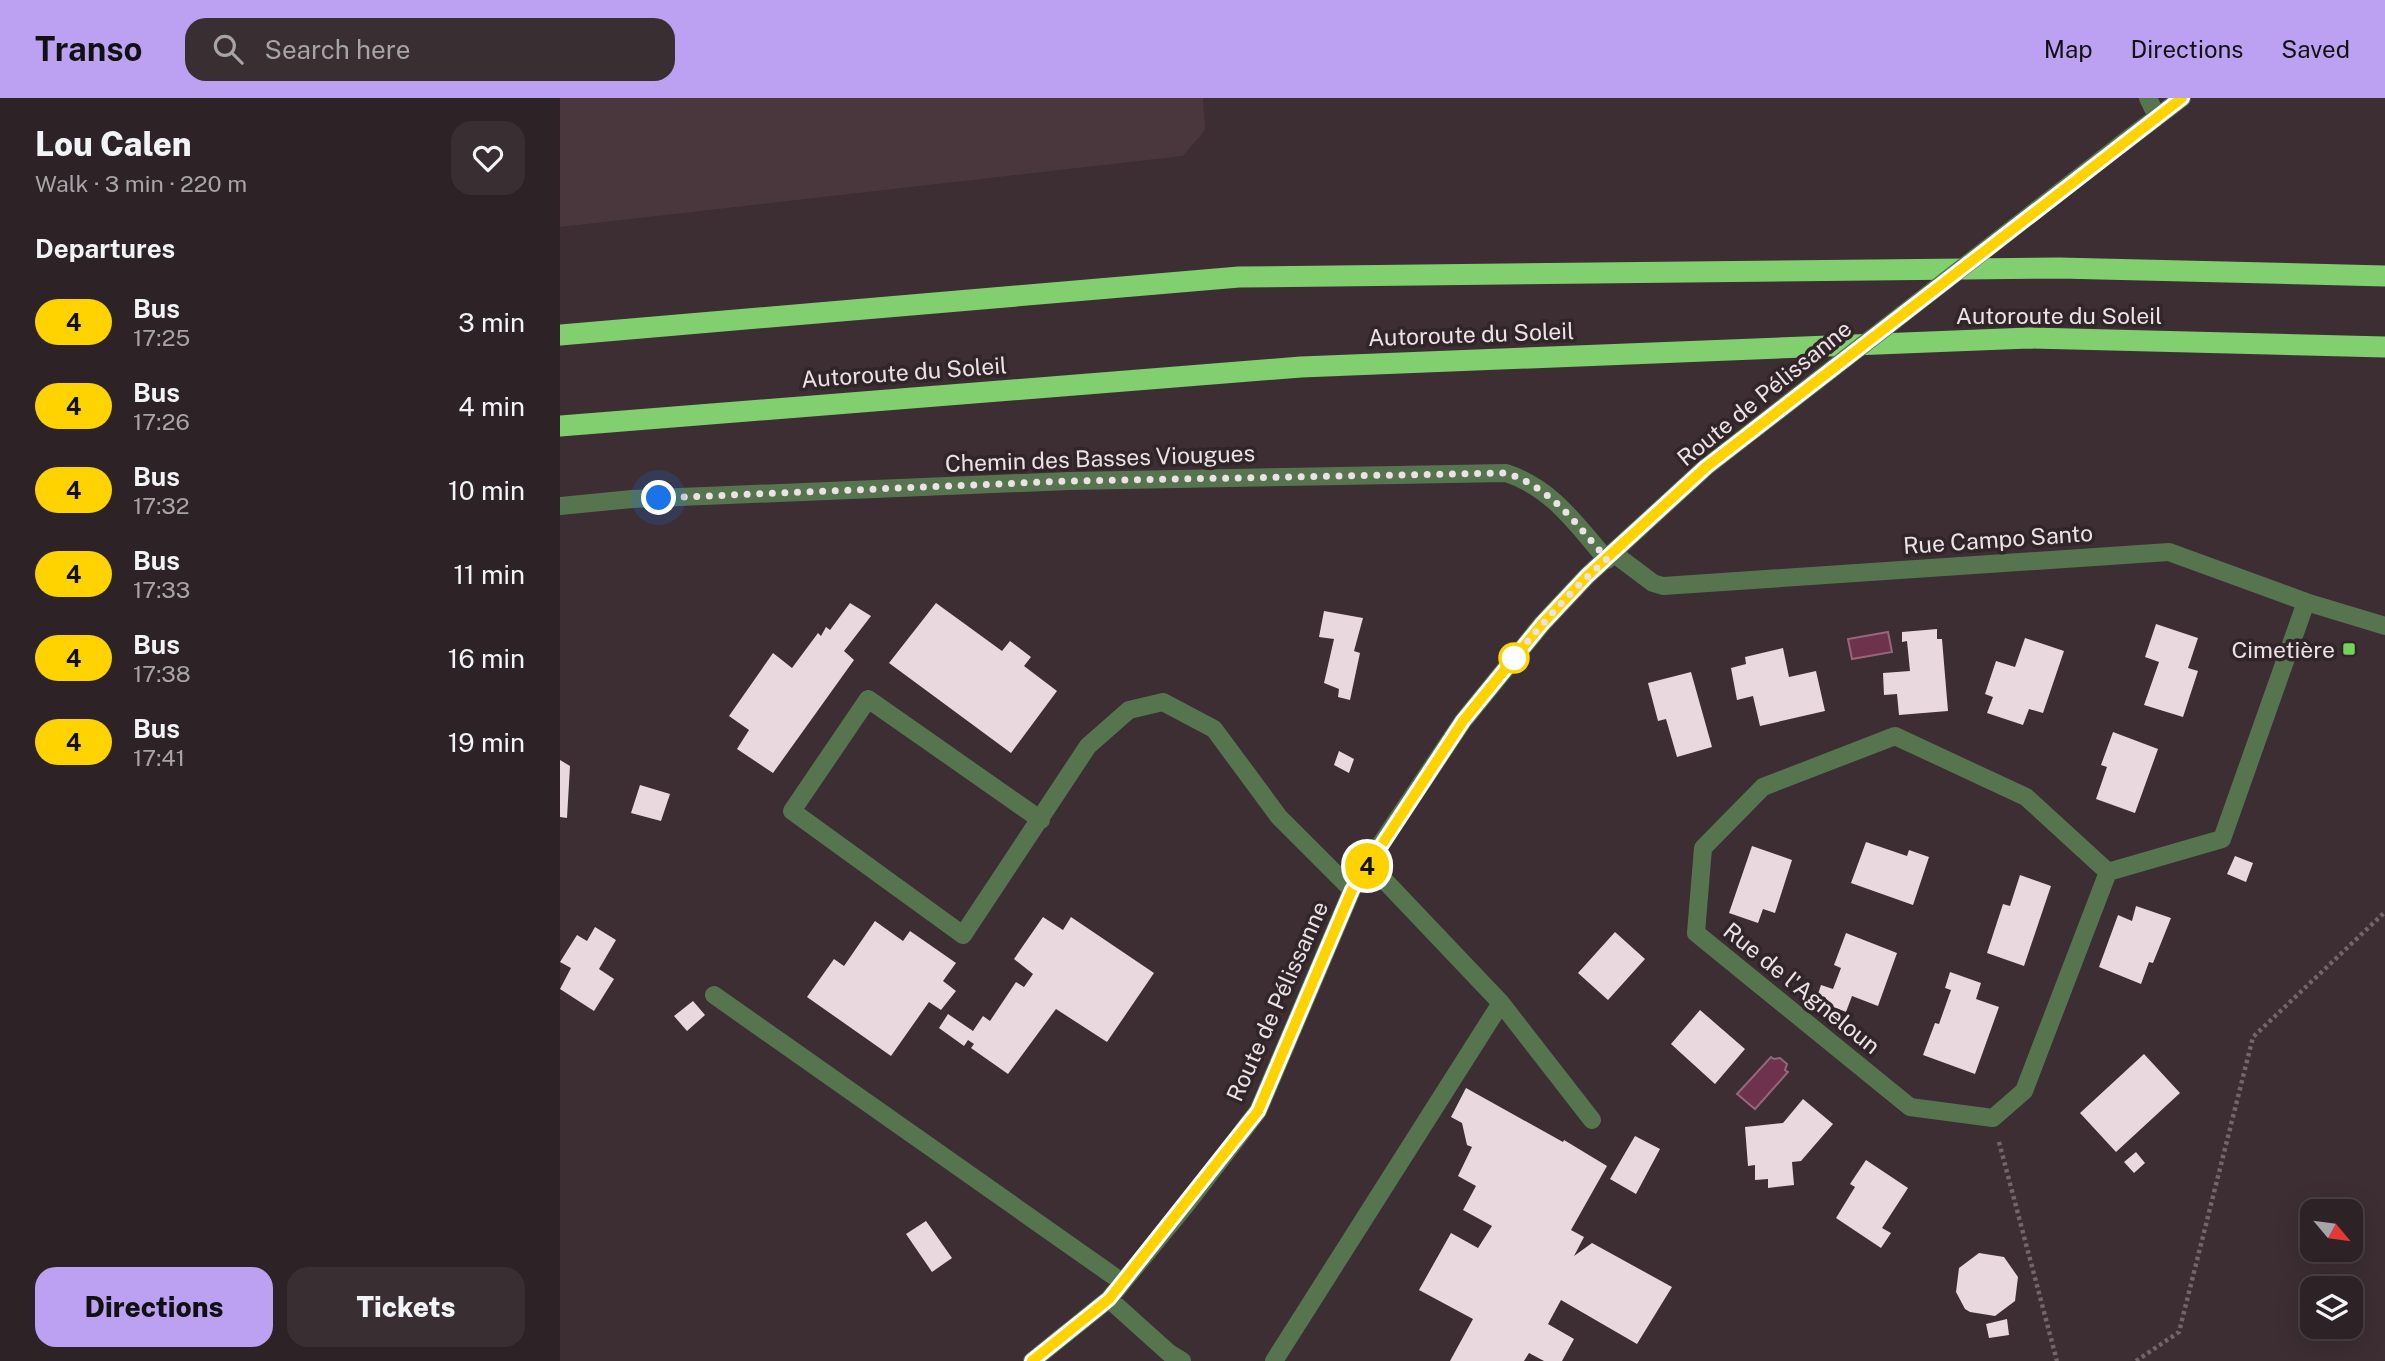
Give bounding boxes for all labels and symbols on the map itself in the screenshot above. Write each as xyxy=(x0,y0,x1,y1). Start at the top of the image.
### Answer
street label: Autoroute du Soleil xyxy=(1956,302,2162,329)
street label: Route de Pélissanne xyxy=(1672,315,1856,471)
street label: Autoroute du Soleil xyxy=(1367,317,1575,351)
street label: Autoroute du Soleil xyxy=(800,351,1008,393)
street label: Chemin des Basses Viougues xyxy=(944,439,1256,477)
your location xyxy=(641,480,676,515)
street label: Rue Campo Santo xyxy=(1902,519,2094,559)
place label: Cimetière xyxy=(2231,636,2335,663)
marker: Cimetière xyxy=(2341,641,2357,657)
unlabelled marker xyxy=(1499,643,1529,673)
line badge: 4 xyxy=(1344,843,1390,889)
street label: Route de Pélissanne xyxy=(1221,897,1333,1105)
street label: Rue de l'Agneloun xyxy=(1718,917,1886,1059)
north arrow xyxy=(2300,1199,2362,1262)

